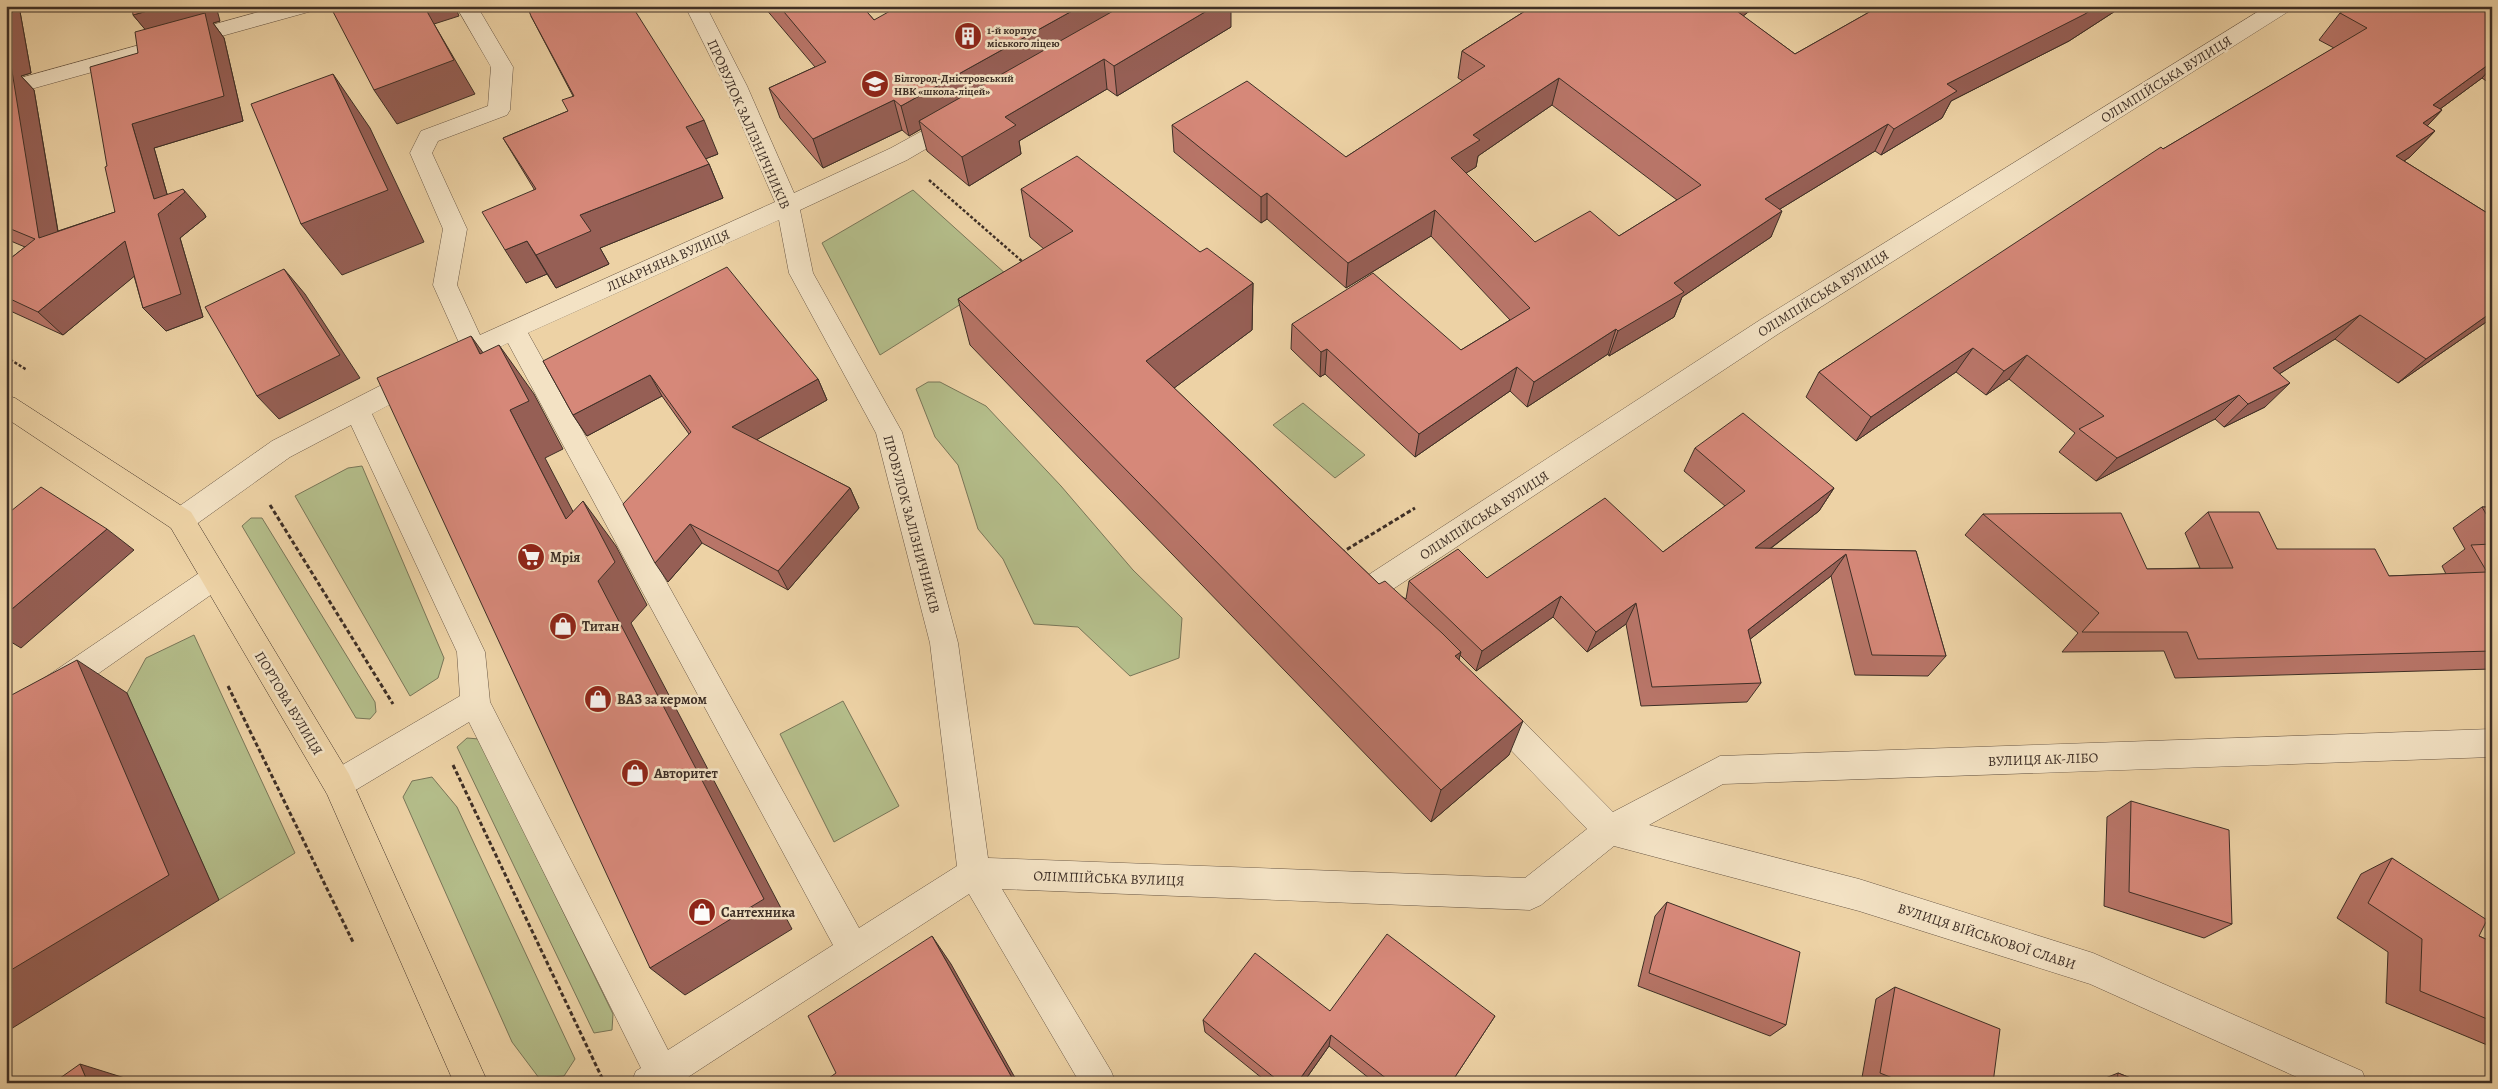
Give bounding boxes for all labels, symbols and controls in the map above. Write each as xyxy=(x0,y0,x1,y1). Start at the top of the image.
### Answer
building icon: 1-й корпус міського ліцею xyxy=(953,21,983,51)
place label: 1-й корпус міського ліцею xyxy=(987,23,1060,51)
street label: ОЛІМПІЙСЬКА ВУЛИЦЯ xyxy=(2097,31,2235,128)
street label: ПРОВУЛОК ЗАЛІЗНИЧНИКІВ xyxy=(702,36,795,212)
school or university icon: Білгород-Дністровський НВК «школа-ліцей» xyxy=(860,69,890,99)
place label: Білгород-Дністровський НВК «школа-ліцей» xyxy=(894,71,1014,99)
street label: ЛІКАРНЯНА ВУЛИЦЯ xyxy=(603,225,733,296)
street label: ОЛІМПІЙСЬКА ВУЛИЦЯ xyxy=(1754,245,1892,342)
street label: ПРОВУЛОК ЗАЛІЗНИЧНИКІВ xyxy=(879,433,945,615)
street label: ОЛІМПІЙСЬКА ВУЛИЦЯ xyxy=(1416,466,1553,565)
supermarket icon: Мрія xyxy=(516,542,546,572)
place label: Мрія xyxy=(550,548,580,567)
shop icon: Титан xyxy=(548,611,578,641)
place label: Титан xyxy=(582,617,619,636)
street label: ПОРТОВА ВУЛИЦЯ xyxy=(250,648,327,759)
shop icon: ВАЗ за кермом xyxy=(583,684,613,714)
place label: ВАЗ за кермом xyxy=(617,690,708,709)
street label: ВУЛИЦЯ АК-ЛІБО xyxy=(1987,748,2099,771)
shop icon: Авторитет xyxy=(620,758,650,788)
place label: Авторитет xyxy=(653,764,718,783)
street label: ОЛІМПІЙСЬКА ВУЛИЦЯ xyxy=(1033,866,1185,891)
shop icon: Сантехника xyxy=(687,897,717,927)
street label: ВУЛИЦЯ ВІЙСЬКОВОЇ СЛАВИ xyxy=(1895,899,2078,974)
place label: Сантехника xyxy=(721,903,795,922)

